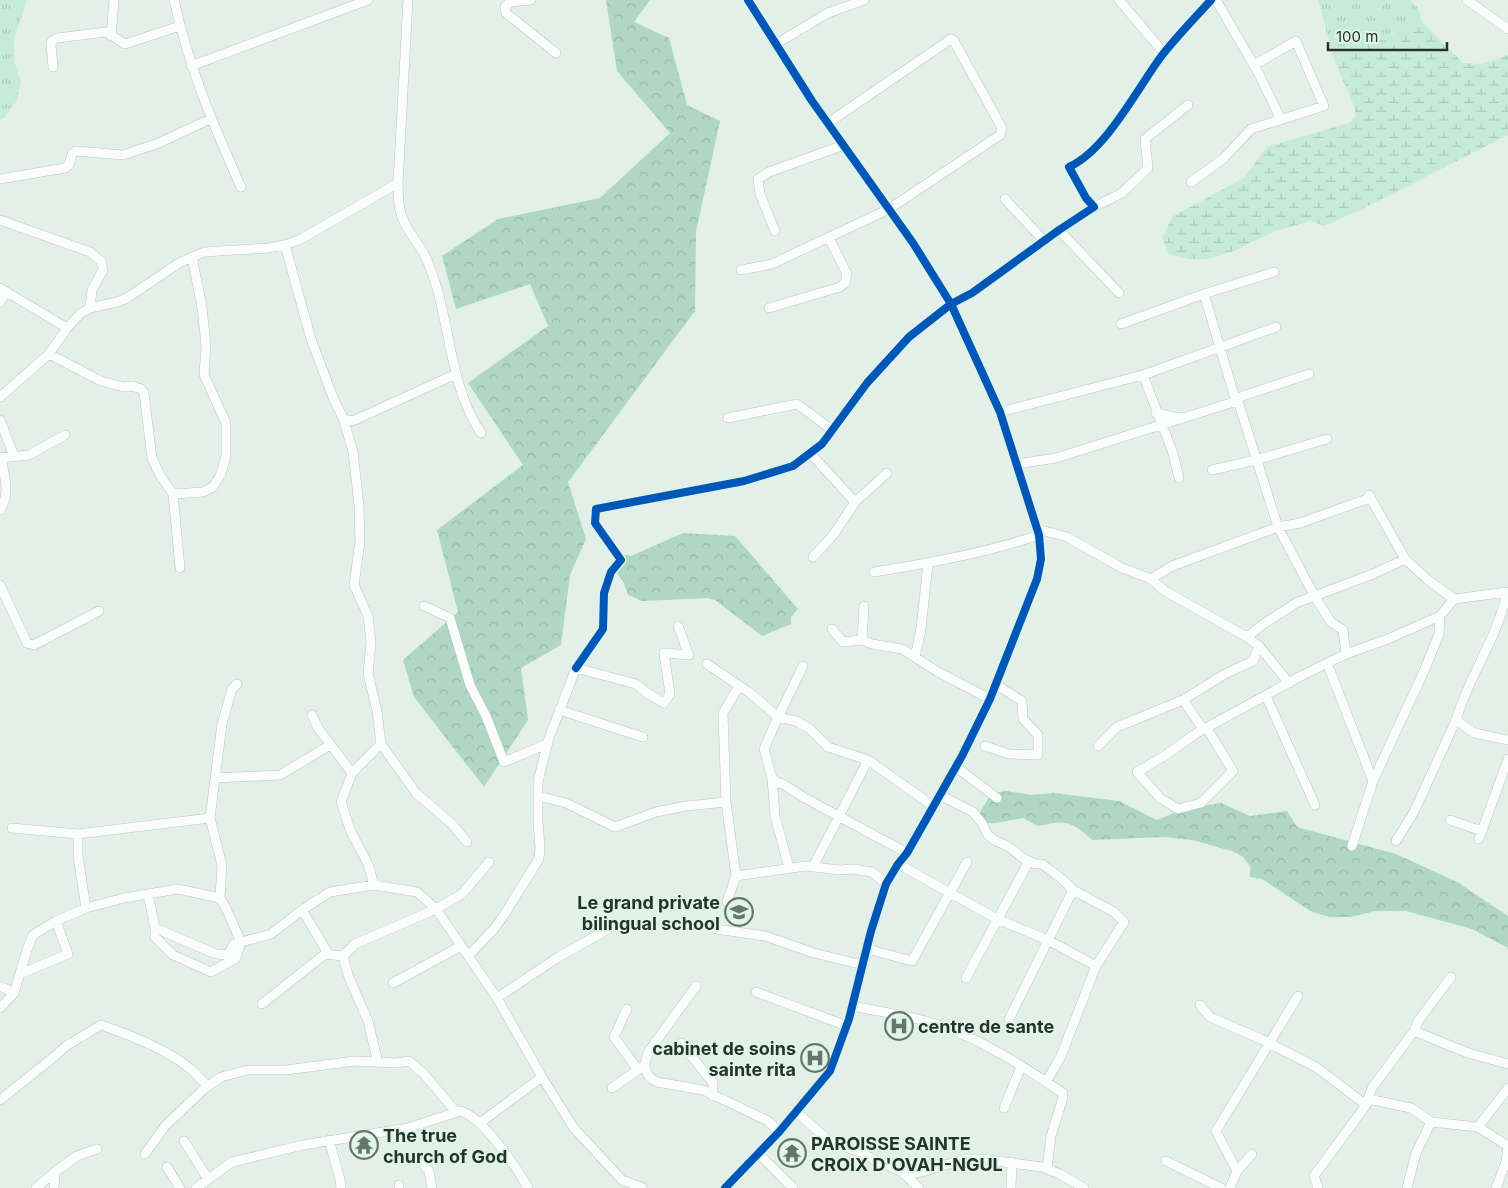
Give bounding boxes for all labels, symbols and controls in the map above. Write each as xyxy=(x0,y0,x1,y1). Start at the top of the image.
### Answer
scale bar xyxy=(1328,20,1447,52)
text: 100 m xyxy=(1336,27,1378,46)
place label: Le grand private bilingual school xyxy=(577,892,720,934)
school or university icon: Le grand private bilingual school xyxy=(724,897,754,927)
hospital icon: centre de sante xyxy=(884,1011,914,1041)
place label: centre de sante xyxy=(918,1016,1054,1037)
place label: cabinet de soins sainte rita xyxy=(652,1038,796,1080)
hospital icon: cabinet de soins sainte rita xyxy=(800,1043,830,1073)
place label: The true church of God xyxy=(383,1125,507,1167)
temple icon: The true church of God xyxy=(349,1130,379,1160)
place label: PAROISSE SAINTE CROIX D'OVAH-NGUL xyxy=(811,1133,1003,1175)
temple icon: PAROISSE SAINTE CROIX D'OVAH-NGUL xyxy=(777,1138,807,1168)

